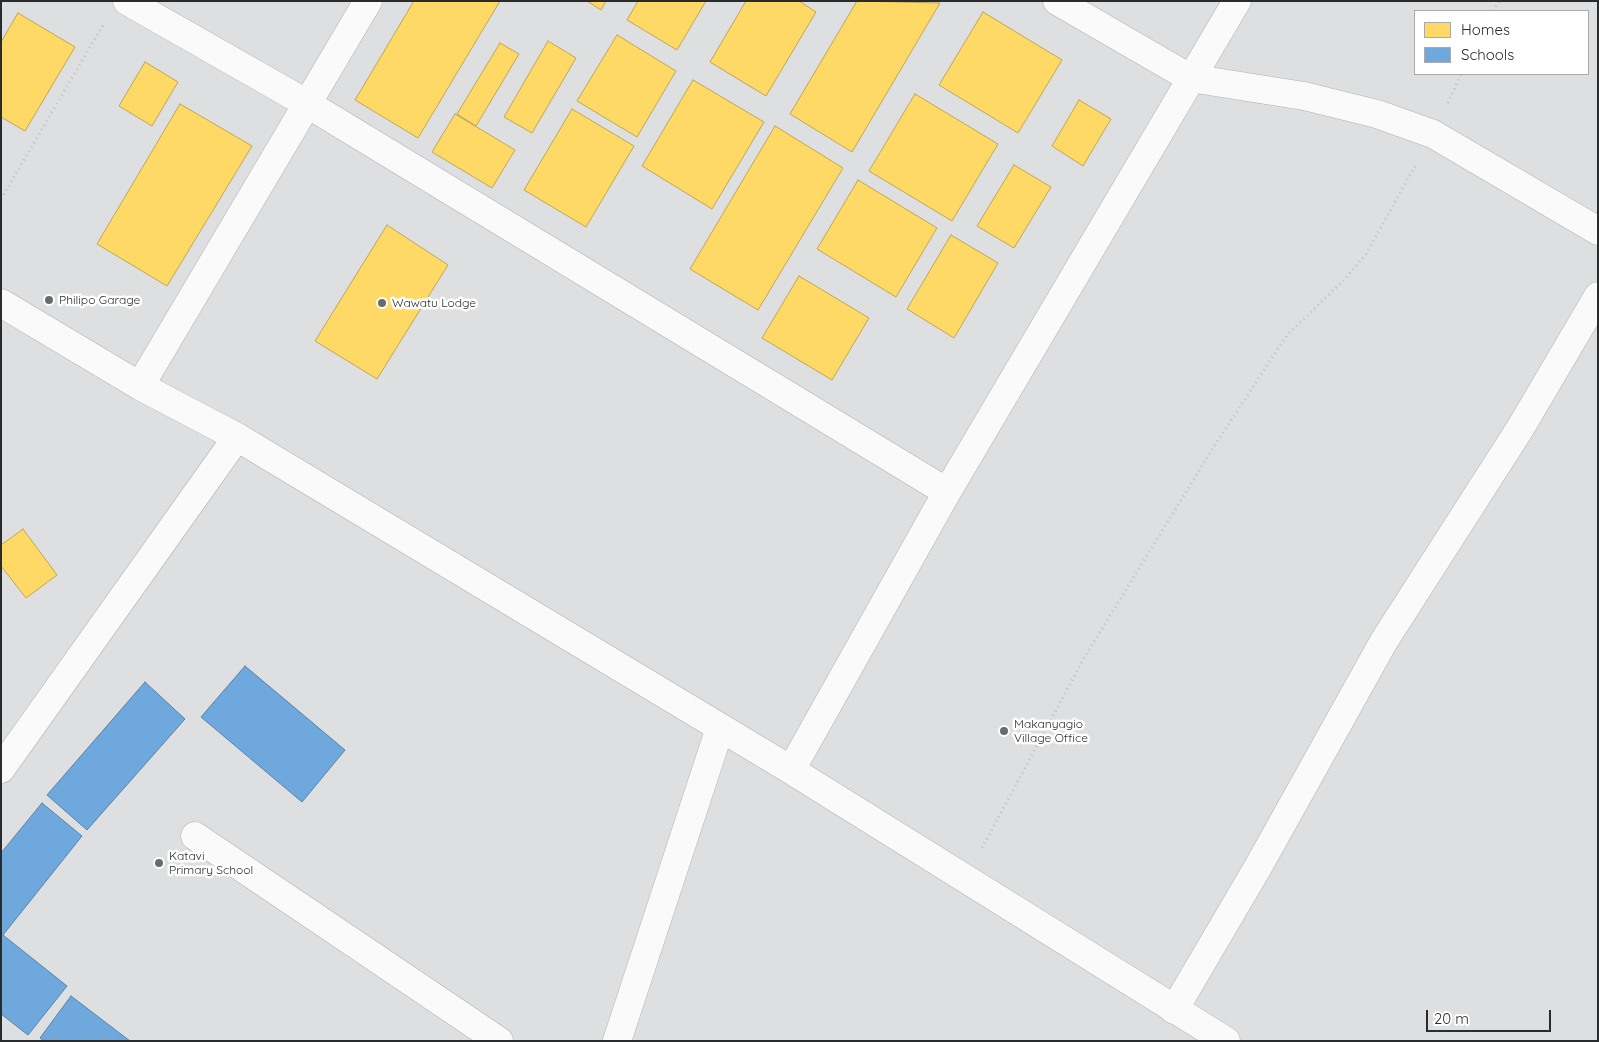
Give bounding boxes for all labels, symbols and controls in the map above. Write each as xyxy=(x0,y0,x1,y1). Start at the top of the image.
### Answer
legend xyxy=(1414,10,1589,75)
text: Homes xyxy=(1461,20,1510,39)
text: Schools xyxy=(1461,45,1514,64)
place label: Philipo Garage xyxy=(59,293,140,307)
marker: Philipo Garage xyxy=(43,294,55,306)
place label: Wawatu Lodge xyxy=(392,296,476,310)
marker: Wawatu Lodge xyxy=(376,297,388,309)
place label: Makanyagio Village Office xyxy=(1014,717,1088,745)
marker: Makanyagio Village Office xyxy=(998,725,1010,737)
place label: Katavi Primary School xyxy=(169,849,253,877)
marker: Katavi Primary School xyxy=(153,857,165,869)
scale bar xyxy=(1429,1000,1554,1032)
text: 20 m xyxy=(1434,1009,1469,1028)

